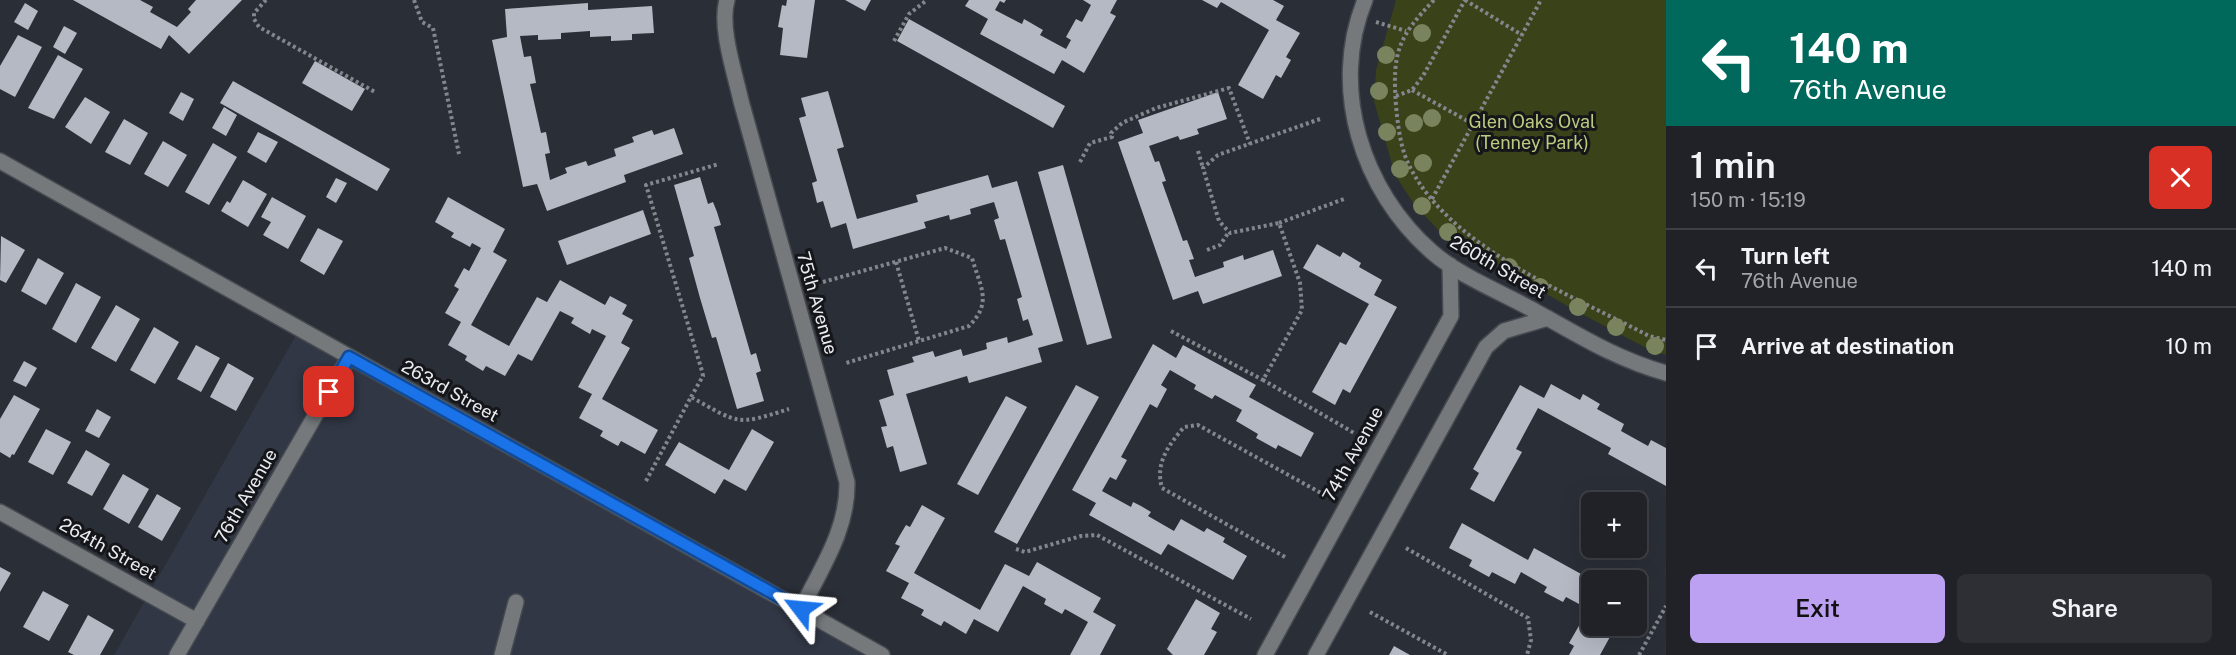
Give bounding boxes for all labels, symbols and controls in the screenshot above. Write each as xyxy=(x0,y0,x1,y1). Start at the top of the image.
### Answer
text: 140 m xyxy=(1789,23,1909,72)
icon: left xyxy=(1690,24,1768,102)
text: 76th Avenue xyxy=(1789,73,1947,105)
park label: Glen Oaks Oval (Tenney Park) xyxy=(1469,111,1595,153)
text: 1 min xyxy=(1690,144,1776,186)
button: close xyxy=(2149,146,2212,209)
text: 150 m · 15:19 xyxy=(1690,188,1806,212)
street label: 260th Street xyxy=(1447,231,1550,302)
text: Turn left xyxy=(1741,243,1830,269)
street label: 75th Avenue xyxy=(793,249,842,357)
icon: left xyxy=(1690,252,1723,285)
text: 140 m xyxy=(2151,255,2212,281)
text: 76th Avenue xyxy=(1741,269,1858,293)
icon: arrive xyxy=(1690,330,1723,363)
text: Arrive at destination xyxy=(1741,333,1954,359)
text: 10 m xyxy=(2165,333,2212,359)
street label: 263rd Street xyxy=(398,355,502,426)
pin xyxy=(303,366,354,417)
icon: arrive xyxy=(312,375,345,408)
street label: 74th Avenue xyxy=(1318,403,1387,505)
street label: 76th Avenue xyxy=(210,445,281,547)
map controls xyxy=(1581,492,1647,636)
button: + xyxy=(1581,492,1647,558)
street label: 264th Street xyxy=(56,513,160,584)
button: − xyxy=(1581,570,1647,636)
button: Exit xyxy=(1690,574,1945,643)
button: Share xyxy=(1957,574,2212,643)
position arrow xyxy=(769,577,833,641)

